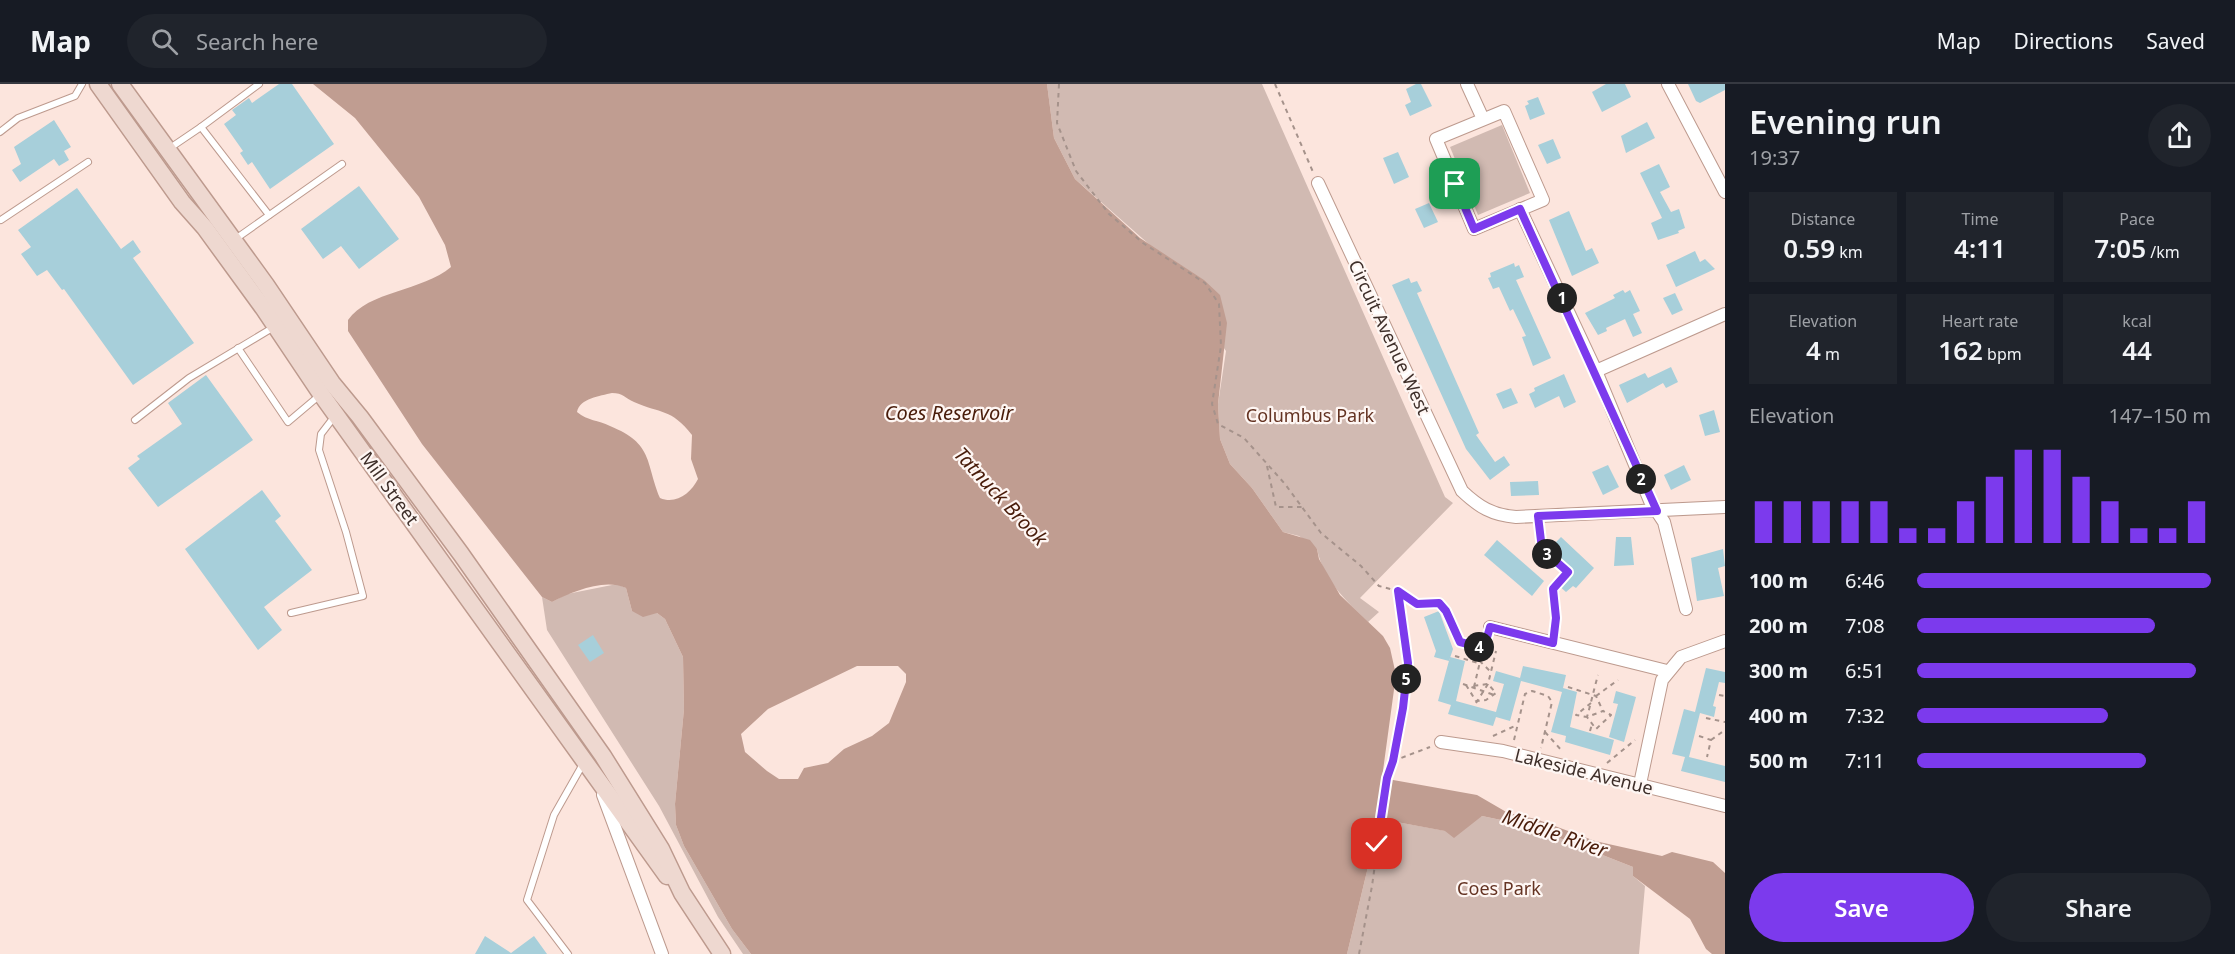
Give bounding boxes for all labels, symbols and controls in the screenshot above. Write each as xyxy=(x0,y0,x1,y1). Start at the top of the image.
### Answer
search box xyxy=(127,14,547,68)
text: Map xyxy=(30,22,91,60)
icon: search xyxy=(148,25,181,58)
text: Search here xyxy=(196,26,318,56)
text: Map xyxy=(1937,27,1981,55)
text: Directions xyxy=(2014,27,2113,55)
text: Saved xyxy=(2146,27,2205,55)
text: Evening run xyxy=(1749,99,1942,144)
button: share xyxy=(2148,104,2211,167)
text: 19:37 xyxy=(1749,144,1800,171)
pin xyxy=(1429,158,1480,209)
icon: arrive xyxy=(1438,167,1471,200)
text: Distance xyxy=(1791,208,1855,230)
text: Time xyxy=(1961,208,1999,230)
text: Pace xyxy=(2119,208,2155,230)
text: 0.59 xyxy=(1783,230,1835,266)
text: 4:11 xyxy=(1954,230,2006,266)
text: 7:05 xyxy=(2094,230,2146,266)
text: km xyxy=(1835,241,1863,263)
text: /km xyxy=(2146,241,2180,263)
street label: Circuit Avenue West xyxy=(1344,256,1437,419)
pin: 1 xyxy=(1547,283,1577,313)
text: 1 xyxy=(1557,287,1567,309)
text: Elevation xyxy=(1789,310,1857,332)
text: Heart rate xyxy=(1942,310,2018,332)
text: kcal xyxy=(2122,310,2152,332)
text: 4 xyxy=(1806,332,1821,368)
text: 162 xyxy=(1938,332,1983,368)
text: 44 xyxy=(2122,332,2152,368)
text: m xyxy=(1821,343,1840,365)
text: bpm xyxy=(1983,343,2022,365)
water label: Coes Reservoir xyxy=(885,399,1014,426)
text: Elevation xyxy=(1749,402,1834,429)
text: 147–150 m xyxy=(2108,402,2211,429)
park label: Columbus Park xyxy=(1246,403,1375,427)
water label: Tatnuck Brook xyxy=(948,441,1054,552)
street label: Mill Street xyxy=(355,446,425,530)
pin: 2 xyxy=(1626,464,1656,494)
text: 2 xyxy=(1636,468,1646,490)
pin: 3 xyxy=(1532,539,1562,569)
text: 3 xyxy=(1542,543,1552,565)
text: 100 m xyxy=(1749,567,1808,594)
text: 6:46 xyxy=(1845,567,1885,594)
text: 200 m xyxy=(1749,612,1808,639)
text: 7:08 xyxy=(1845,612,1885,639)
pin: 4 xyxy=(1464,632,1494,662)
text: 4 xyxy=(1474,636,1484,658)
text: 300 m xyxy=(1749,657,1808,684)
text: 6:51 xyxy=(1845,657,1885,684)
pin: 5 xyxy=(1391,664,1421,694)
text: 5 xyxy=(1401,668,1411,690)
text: 400 m xyxy=(1749,702,1808,729)
text: 7:32 xyxy=(1845,702,1885,729)
street label: Lakeside Avenue xyxy=(1512,742,1656,800)
text: 500 m xyxy=(1749,747,1808,774)
text: 7:11 xyxy=(1845,747,1885,774)
water label: Middle River xyxy=(1499,802,1612,864)
pin xyxy=(1351,818,1402,869)
icon: check xyxy=(1360,827,1393,860)
button: Save xyxy=(1749,873,1974,942)
button: Share xyxy=(1986,873,2211,942)
park label: Coes Park xyxy=(1457,876,1541,900)

